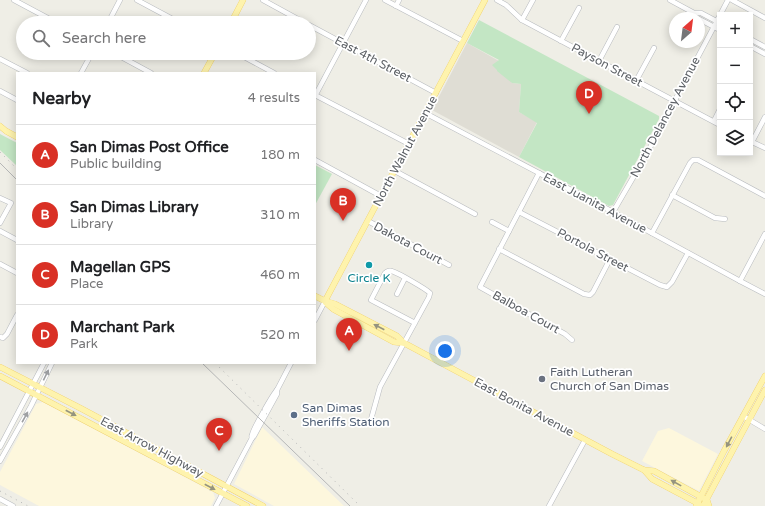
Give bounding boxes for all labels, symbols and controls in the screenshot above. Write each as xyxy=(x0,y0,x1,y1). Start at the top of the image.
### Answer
north arrow xyxy=(669,12,705,48)
map controls xyxy=(717,12,753,156)
button: + xyxy=(717,12,753,48)
search box xyxy=(16,16,316,60)
icon: search xyxy=(30,27,52,49)
text: Search here xyxy=(62,29,146,47)
street label: East 4th Street xyxy=(332,33,414,85)
street label: Payson Street xyxy=(569,40,645,90)
button: − xyxy=(717,48,753,84)
street label: North Delancey Avenue xyxy=(627,54,703,180)
pin: D xyxy=(576,81,602,114)
button: locate xyxy=(717,84,753,120)
text: Nearby xyxy=(32,88,91,109)
text: 4 results xyxy=(248,90,300,106)
street label: North Walnut Avenue xyxy=(370,93,440,209)
button: layers xyxy=(717,120,753,156)
text: San Dimas Post Office xyxy=(70,138,229,156)
text: A xyxy=(40,147,50,163)
text: 180 m xyxy=(260,147,300,163)
text: Public building xyxy=(70,156,162,172)
street label: East Juanita Avenue xyxy=(541,170,649,236)
pin: B xyxy=(330,188,356,221)
text: San Dimas Library xyxy=(70,198,199,216)
text: B xyxy=(40,207,50,223)
text: 310 m xyxy=(260,207,300,223)
text: Library xyxy=(70,216,113,232)
street label: Dakota Court xyxy=(371,219,445,267)
street label: Portola Street xyxy=(555,225,631,275)
text: Magellan GPS xyxy=(70,258,171,276)
marker: Circle K xyxy=(364,260,374,270)
text: C xyxy=(40,267,50,283)
text: 460 m xyxy=(260,267,300,283)
place label: Circle K xyxy=(347,271,391,285)
text: Place xyxy=(70,276,103,292)
street label: Balboa Court xyxy=(490,288,562,336)
text: Marchant Park xyxy=(70,318,175,336)
pin: A xyxy=(336,318,362,351)
one-way arrow xyxy=(373,324,385,330)
text: D xyxy=(40,327,50,343)
text: 520 m xyxy=(260,327,300,343)
text: Park xyxy=(70,336,98,352)
your location xyxy=(435,341,455,361)
place label: Faith Lutheran Church of San Dimas xyxy=(550,365,669,393)
one-way arrow xyxy=(43,370,49,381)
marker: Faith Lutheran Church of San Dimas xyxy=(537,374,547,384)
street label: East Bonita Avenue xyxy=(472,375,576,439)
place label: San Dimas Sheriffs Station xyxy=(302,401,390,429)
one-way arrow xyxy=(65,410,77,416)
marker: San Dimas Sheriffs Station xyxy=(289,410,299,420)
one-way arrow xyxy=(21,411,28,423)
street label: East Arrow Highway xyxy=(98,414,206,480)
pin: C xyxy=(206,418,232,451)
one-way arrow xyxy=(726,436,732,448)
one-way arrow xyxy=(670,480,682,487)
one-way arrow xyxy=(204,483,216,490)

